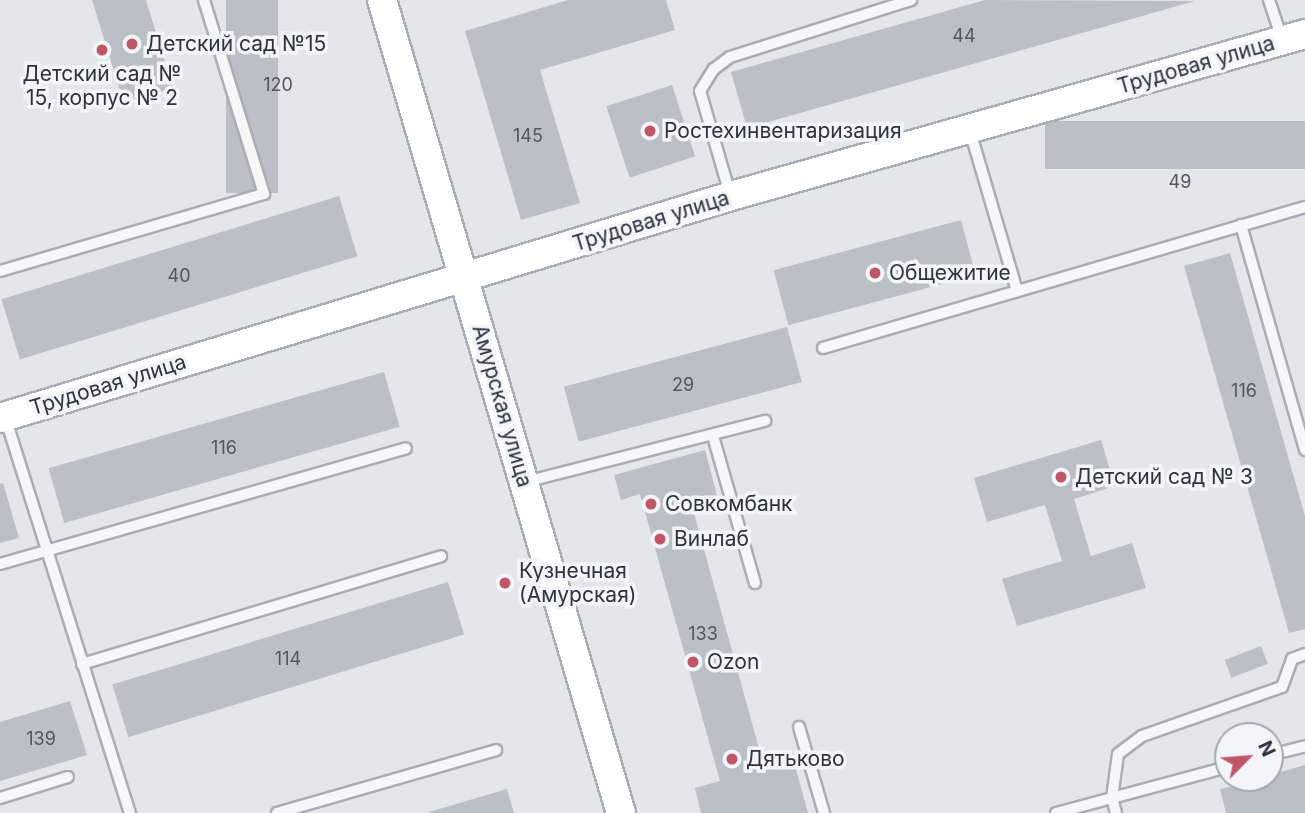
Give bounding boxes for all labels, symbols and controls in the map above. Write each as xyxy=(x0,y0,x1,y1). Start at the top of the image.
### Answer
house number: 44 xyxy=(952,25,976,47)
place label: Детский сад №15 xyxy=(146,31,326,57)
street label: Трудовая улица xyxy=(1115,31,1277,99)
marker: Детский сад №15 xyxy=(124,36,140,52)
marker: Детский сад № 15, корпус № 2 xyxy=(94,42,110,58)
place label: Детский сад № 15, корпус № 2 xyxy=(22,61,182,111)
house number: 120 xyxy=(263,74,293,96)
place label: Ростехинвентаризация xyxy=(664,118,902,144)
marker: Ростехинвентаризация xyxy=(642,123,658,139)
house number: 145 xyxy=(513,125,543,147)
house number: 49 xyxy=(1169,171,1191,193)
street label: Трудовая улица xyxy=(570,185,732,257)
place label: Общежитие xyxy=(889,260,1011,286)
house number: 40 xyxy=(168,265,190,287)
marker: Общежитие xyxy=(867,265,883,281)
street label: Амурская улица xyxy=(467,322,537,490)
street label: Трудовая улица xyxy=(27,349,189,421)
house number: 29 xyxy=(672,374,694,396)
house number: 116 xyxy=(1231,380,1257,402)
house number: 116 xyxy=(211,437,237,459)
place label: Детский сад № 3 xyxy=(1075,464,1253,490)
marker: Детский сад № 3 xyxy=(1053,469,1069,485)
place label: Совкомбанк xyxy=(665,491,792,517)
marker: Совкомбанк xyxy=(643,496,659,512)
place label: Винлаб xyxy=(674,526,749,552)
marker: Винлаб xyxy=(652,531,668,547)
place label: Кузнечная (Амурская) xyxy=(519,558,636,608)
marker: Кузнечная (Амурская) xyxy=(497,575,513,591)
house number: 133 xyxy=(688,623,718,645)
house number: 114 xyxy=(275,648,301,670)
place label: Ozon xyxy=(707,649,759,675)
marker: Ozon xyxy=(685,654,701,670)
north arrow xyxy=(1214,722,1284,792)
house number: 139 xyxy=(26,728,56,750)
text: N xyxy=(1253,737,1280,760)
place label: Дятьково xyxy=(746,746,845,772)
marker: Дятьково xyxy=(724,751,740,767)

